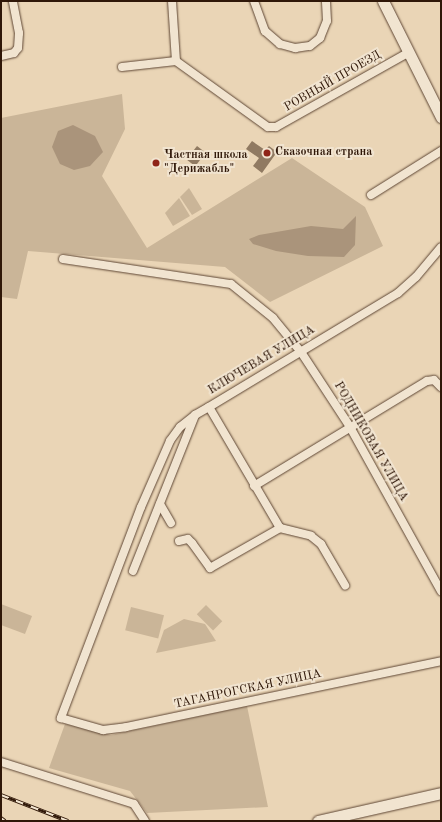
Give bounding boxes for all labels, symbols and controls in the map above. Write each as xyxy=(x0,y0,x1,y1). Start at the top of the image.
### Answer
street label: РОВНЫЙ ПРОЕЗД xyxy=(282,48,384,116)
place label: Сказочная страна xyxy=(275,146,372,160)
marker: Сказочная страна xyxy=(262,148,272,158)
place label: Частная школа "Дерижабль" xyxy=(164,149,248,177)
marker: Частная школа "Дерижабль" xyxy=(151,158,161,168)
street label: КЛЮЧЕВАЯ УЛИЦА xyxy=(206,323,318,399)
street label: РОДНИКОВАЯ УЛИЦА xyxy=(330,380,410,504)
street label: ТАГАНРОГСКАЯ УЛИЦА xyxy=(173,667,323,713)

